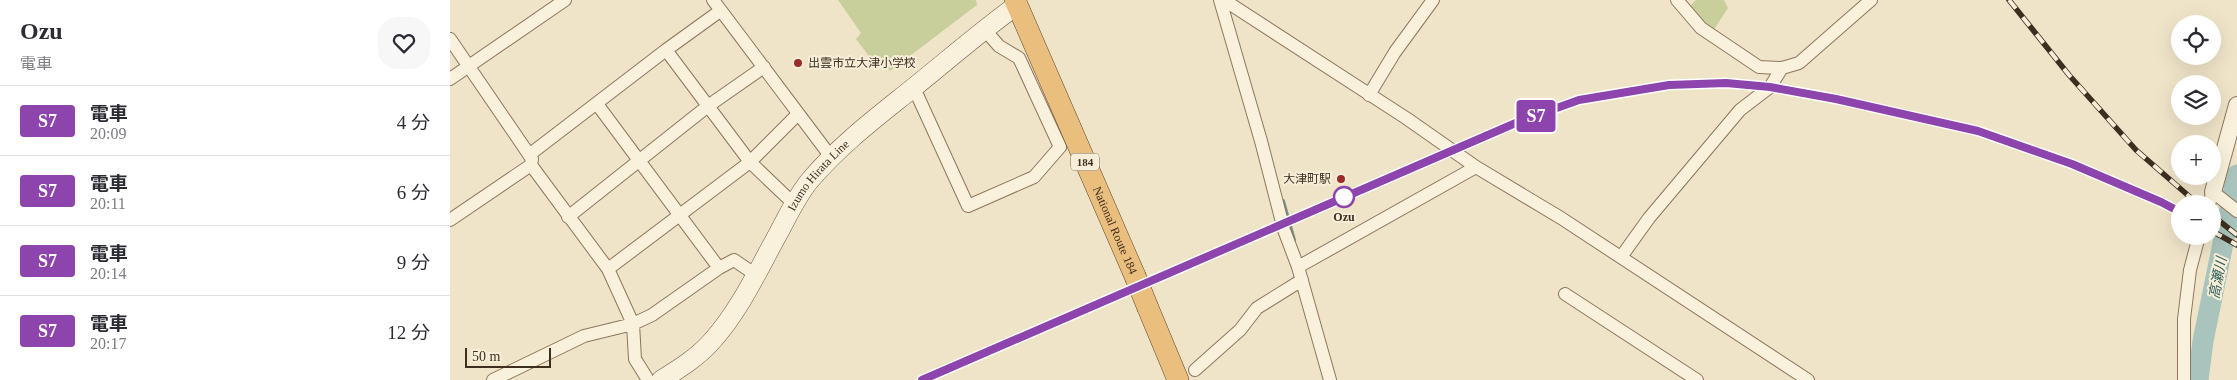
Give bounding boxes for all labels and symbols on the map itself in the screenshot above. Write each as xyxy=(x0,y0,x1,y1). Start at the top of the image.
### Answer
place label: 出雲市立大津小学校 xyxy=(808,56,916,70)
marker: 出雲市立大津小学校 xyxy=(792,57,804,69)
line badge: S7 xyxy=(1514,100,1558,132)
street label: Izumo Hirata Line xyxy=(785,137,852,213)
road number: 184 xyxy=(1071,154,1099,170)
place label: 大津町駅 xyxy=(1283,172,1331,186)
marker: 大津町駅 xyxy=(1335,173,1347,185)
street label: National Route 184 xyxy=(1090,184,1140,276)
marker: Ozu xyxy=(1333,186,1355,208)
place label: Ozu xyxy=(1333,210,1355,224)
water label: 高瀬川 xyxy=(2207,254,2230,300)
scale bar xyxy=(465,345,551,368)

